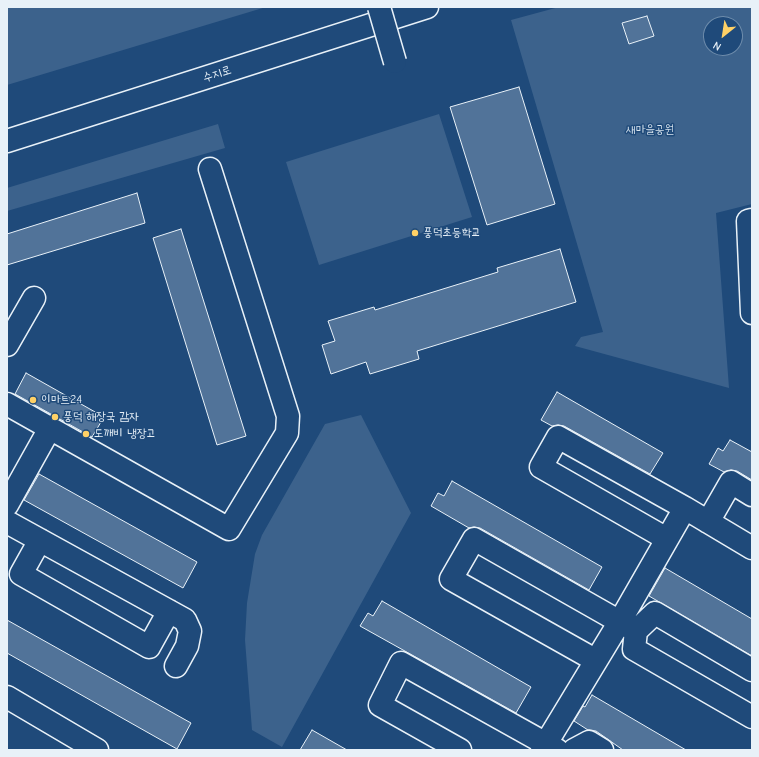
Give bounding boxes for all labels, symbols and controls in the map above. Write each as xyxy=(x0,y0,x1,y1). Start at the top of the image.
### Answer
north arrow xyxy=(703,16,743,56)
text: N xyxy=(711,39,724,53)
street label: 수지로 xyxy=(201,63,233,85)
park label: 새마을공원 xyxy=(626,123,674,137)
place label: 풍덕초등학교 xyxy=(423,226,481,240)
marker: 풍덕초등학교 xyxy=(410,228,420,238)
place label: 이마트24 xyxy=(41,393,82,407)
marker: 이마트24 xyxy=(28,395,38,405)
place label: 풍덕 해장국 감자 xyxy=(63,410,139,424)
marker: 풍덕 해장국 감자 xyxy=(50,412,60,422)
place label: 도깨비 냉장고 xyxy=(94,427,156,441)
marker: 도깨비 냉장고 xyxy=(81,429,91,439)

